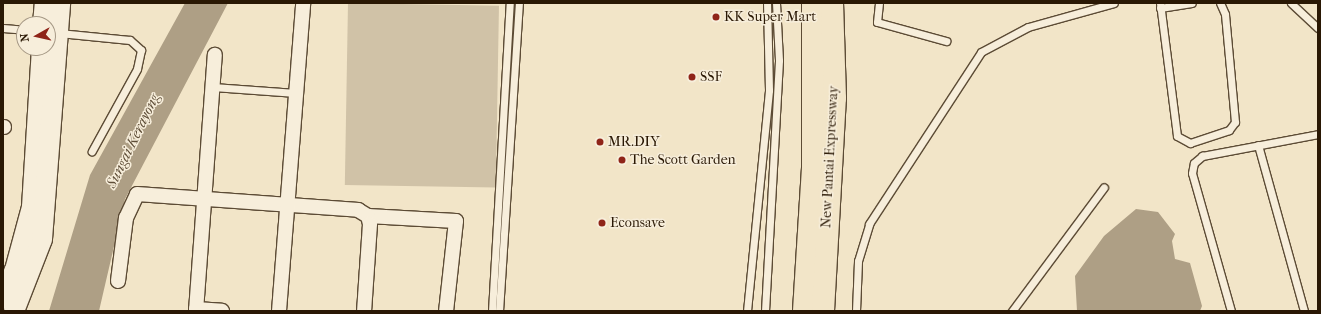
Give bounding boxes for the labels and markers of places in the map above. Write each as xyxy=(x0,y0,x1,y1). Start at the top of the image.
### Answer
place label: KK Super Mart xyxy=(724,9,816,25)
marker: KK Super Mart xyxy=(711,12,721,22)
place label: SSF xyxy=(700,69,722,85)
marker: SSF xyxy=(687,72,697,82)
place label: MR.DIY xyxy=(608,134,660,150)
marker: MR.DIY xyxy=(595,137,605,147)
place label: The Scott Garden xyxy=(630,152,736,168)
marker: The Scott Garden xyxy=(617,155,627,165)
place label: Econsave xyxy=(610,215,665,231)
marker: Econsave xyxy=(597,218,607,228)

